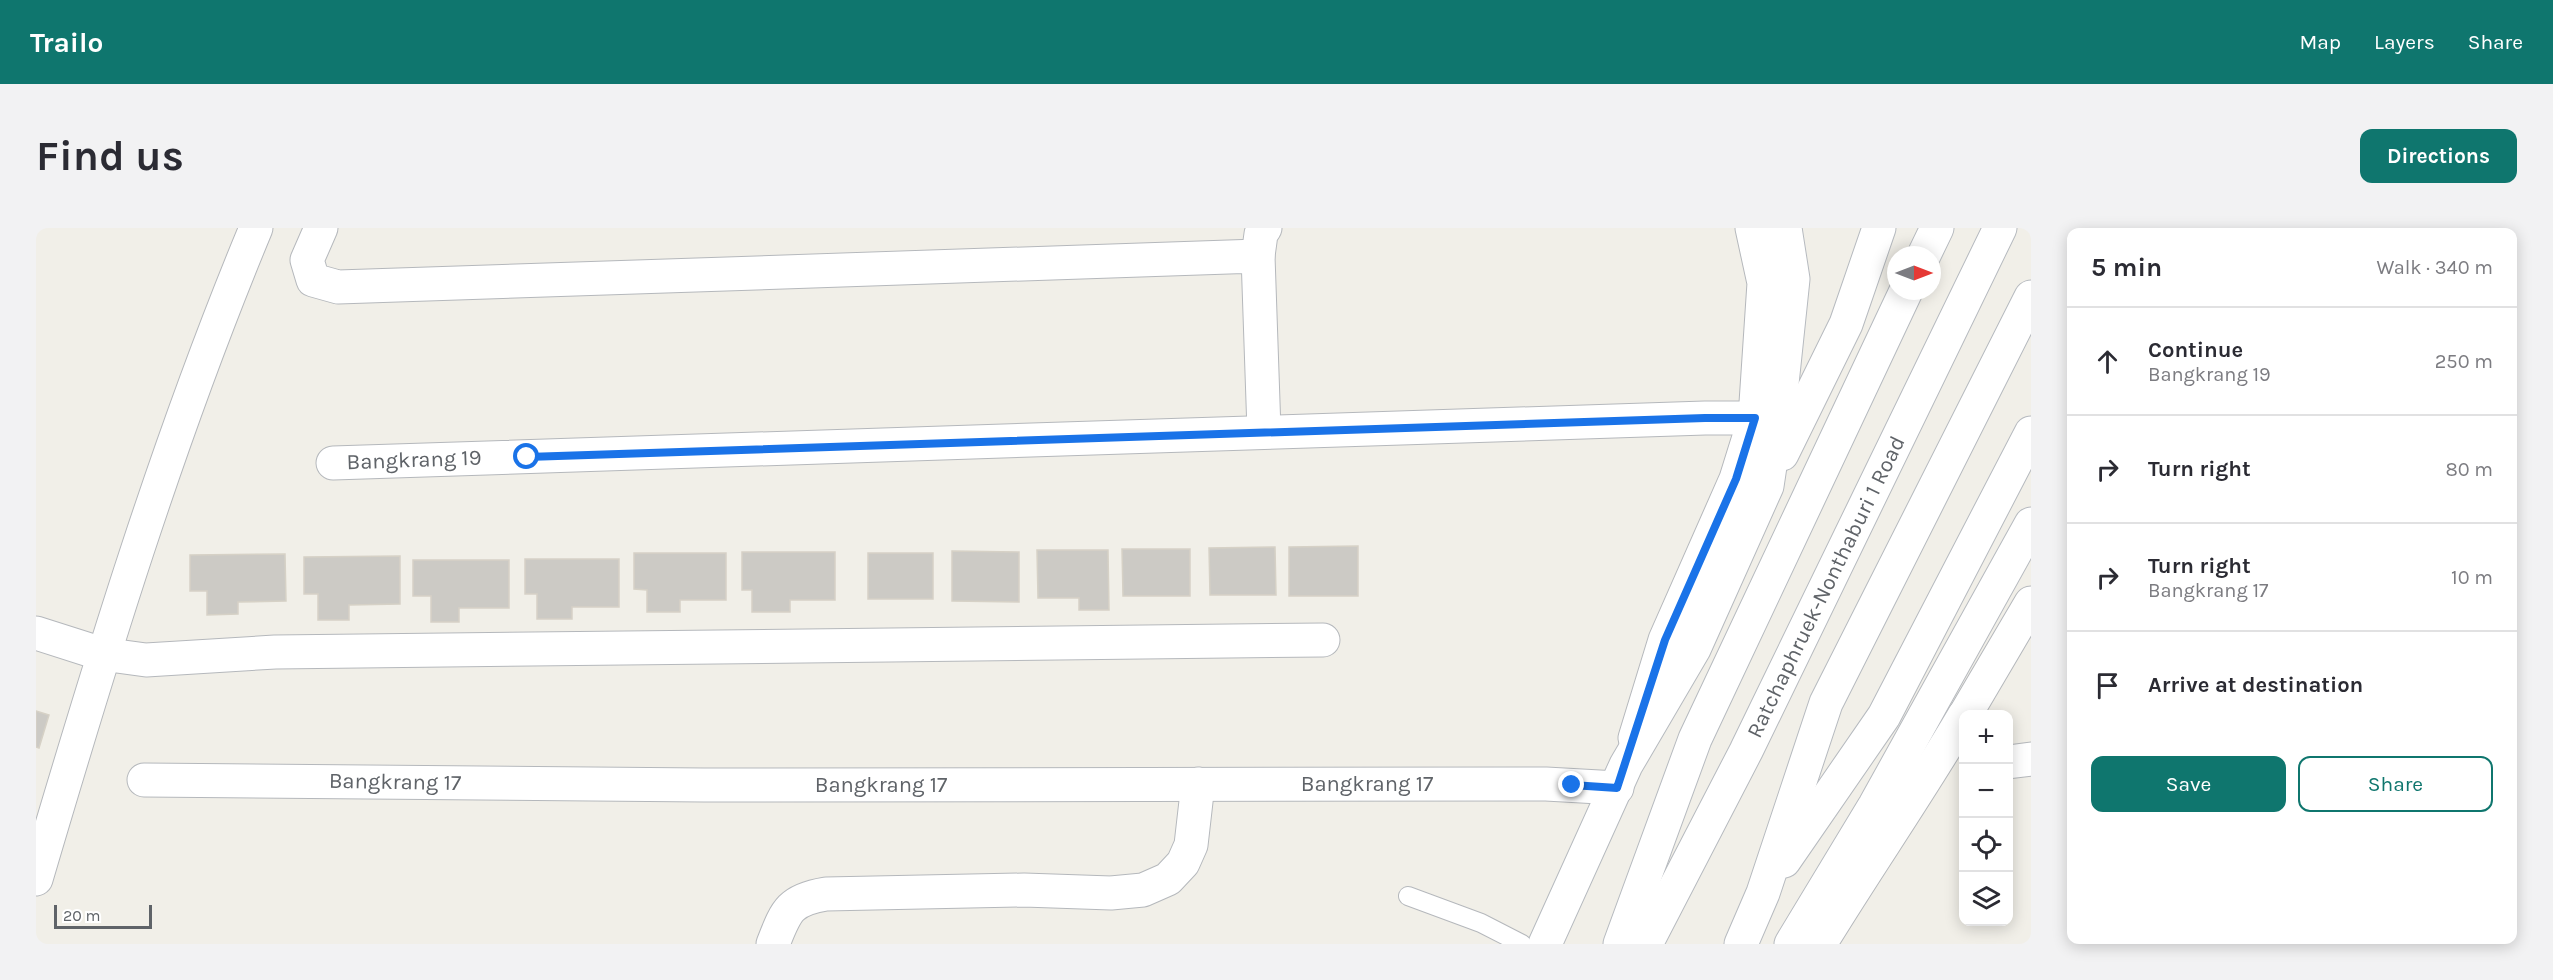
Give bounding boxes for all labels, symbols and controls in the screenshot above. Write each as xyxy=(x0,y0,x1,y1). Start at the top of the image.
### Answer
text: Trailo xyxy=(30,26,103,59)
text: Map xyxy=(2299,30,2341,54)
text: Layers xyxy=(2374,30,2435,54)
text: Share xyxy=(2468,30,2523,54)
button: Directions xyxy=(2360,129,2517,183)
text: Find us xyxy=(36,131,184,181)
north arrow xyxy=(1887,246,1941,300)
text: 5 min xyxy=(2091,252,2162,283)
text: Walk · 340 m xyxy=(2377,256,2493,279)
text: Continue xyxy=(2148,337,2243,363)
icon: ahead xyxy=(2091,345,2124,378)
text: 250 m xyxy=(2435,350,2493,373)
text: Bangkrang 19 xyxy=(2148,363,2271,386)
street label: Ratchaphruek-Nonthaburi 1 Road xyxy=(1741,432,1911,742)
route start xyxy=(513,443,539,469)
street label: Bangkrang 19 xyxy=(346,445,482,475)
icon: right xyxy=(2091,453,2124,486)
text: Turn right xyxy=(2148,456,2251,482)
text: 80 m xyxy=(2445,458,2493,481)
text: Turn right xyxy=(2148,553,2251,579)
icon: right xyxy=(2091,561,2124,594)
text: 10 m xyxy=(2451,566,2493,589)
text: Bangkrang 17 xyxy=(2148,579,2268,602)
icon: arrive xyxy=(2091,669,2124,702)
text: Arrive at destination xyxy=(2148,672,2363,698)
map controls xyxy=(1959,710,2013,926)
button: + xyxy=(1959,710,2013,764)
button: Save xyxy=(2091,756,2286,812)
button: Share xyxy=(2298,756,2493,812)
button: − xyxy=(1959,764,2013,818)
street label: Bangkrang 17 xyxy=(329,768,461,796)
street label: Bangkrang 17 xyxy=(1301,771,1433,797)
route end xyxy=(1558,771,1584,797)
street label: Bangkrang 17 xyxy=(815,772,947,798)
button: locate xyxy=(1959,818,2013,872)
button: layers xyxy=(1959,872,2013,926)
scale bar xyxy=(54,902,152,930)
text: 20 m xyxy=(63,906,101,925)

